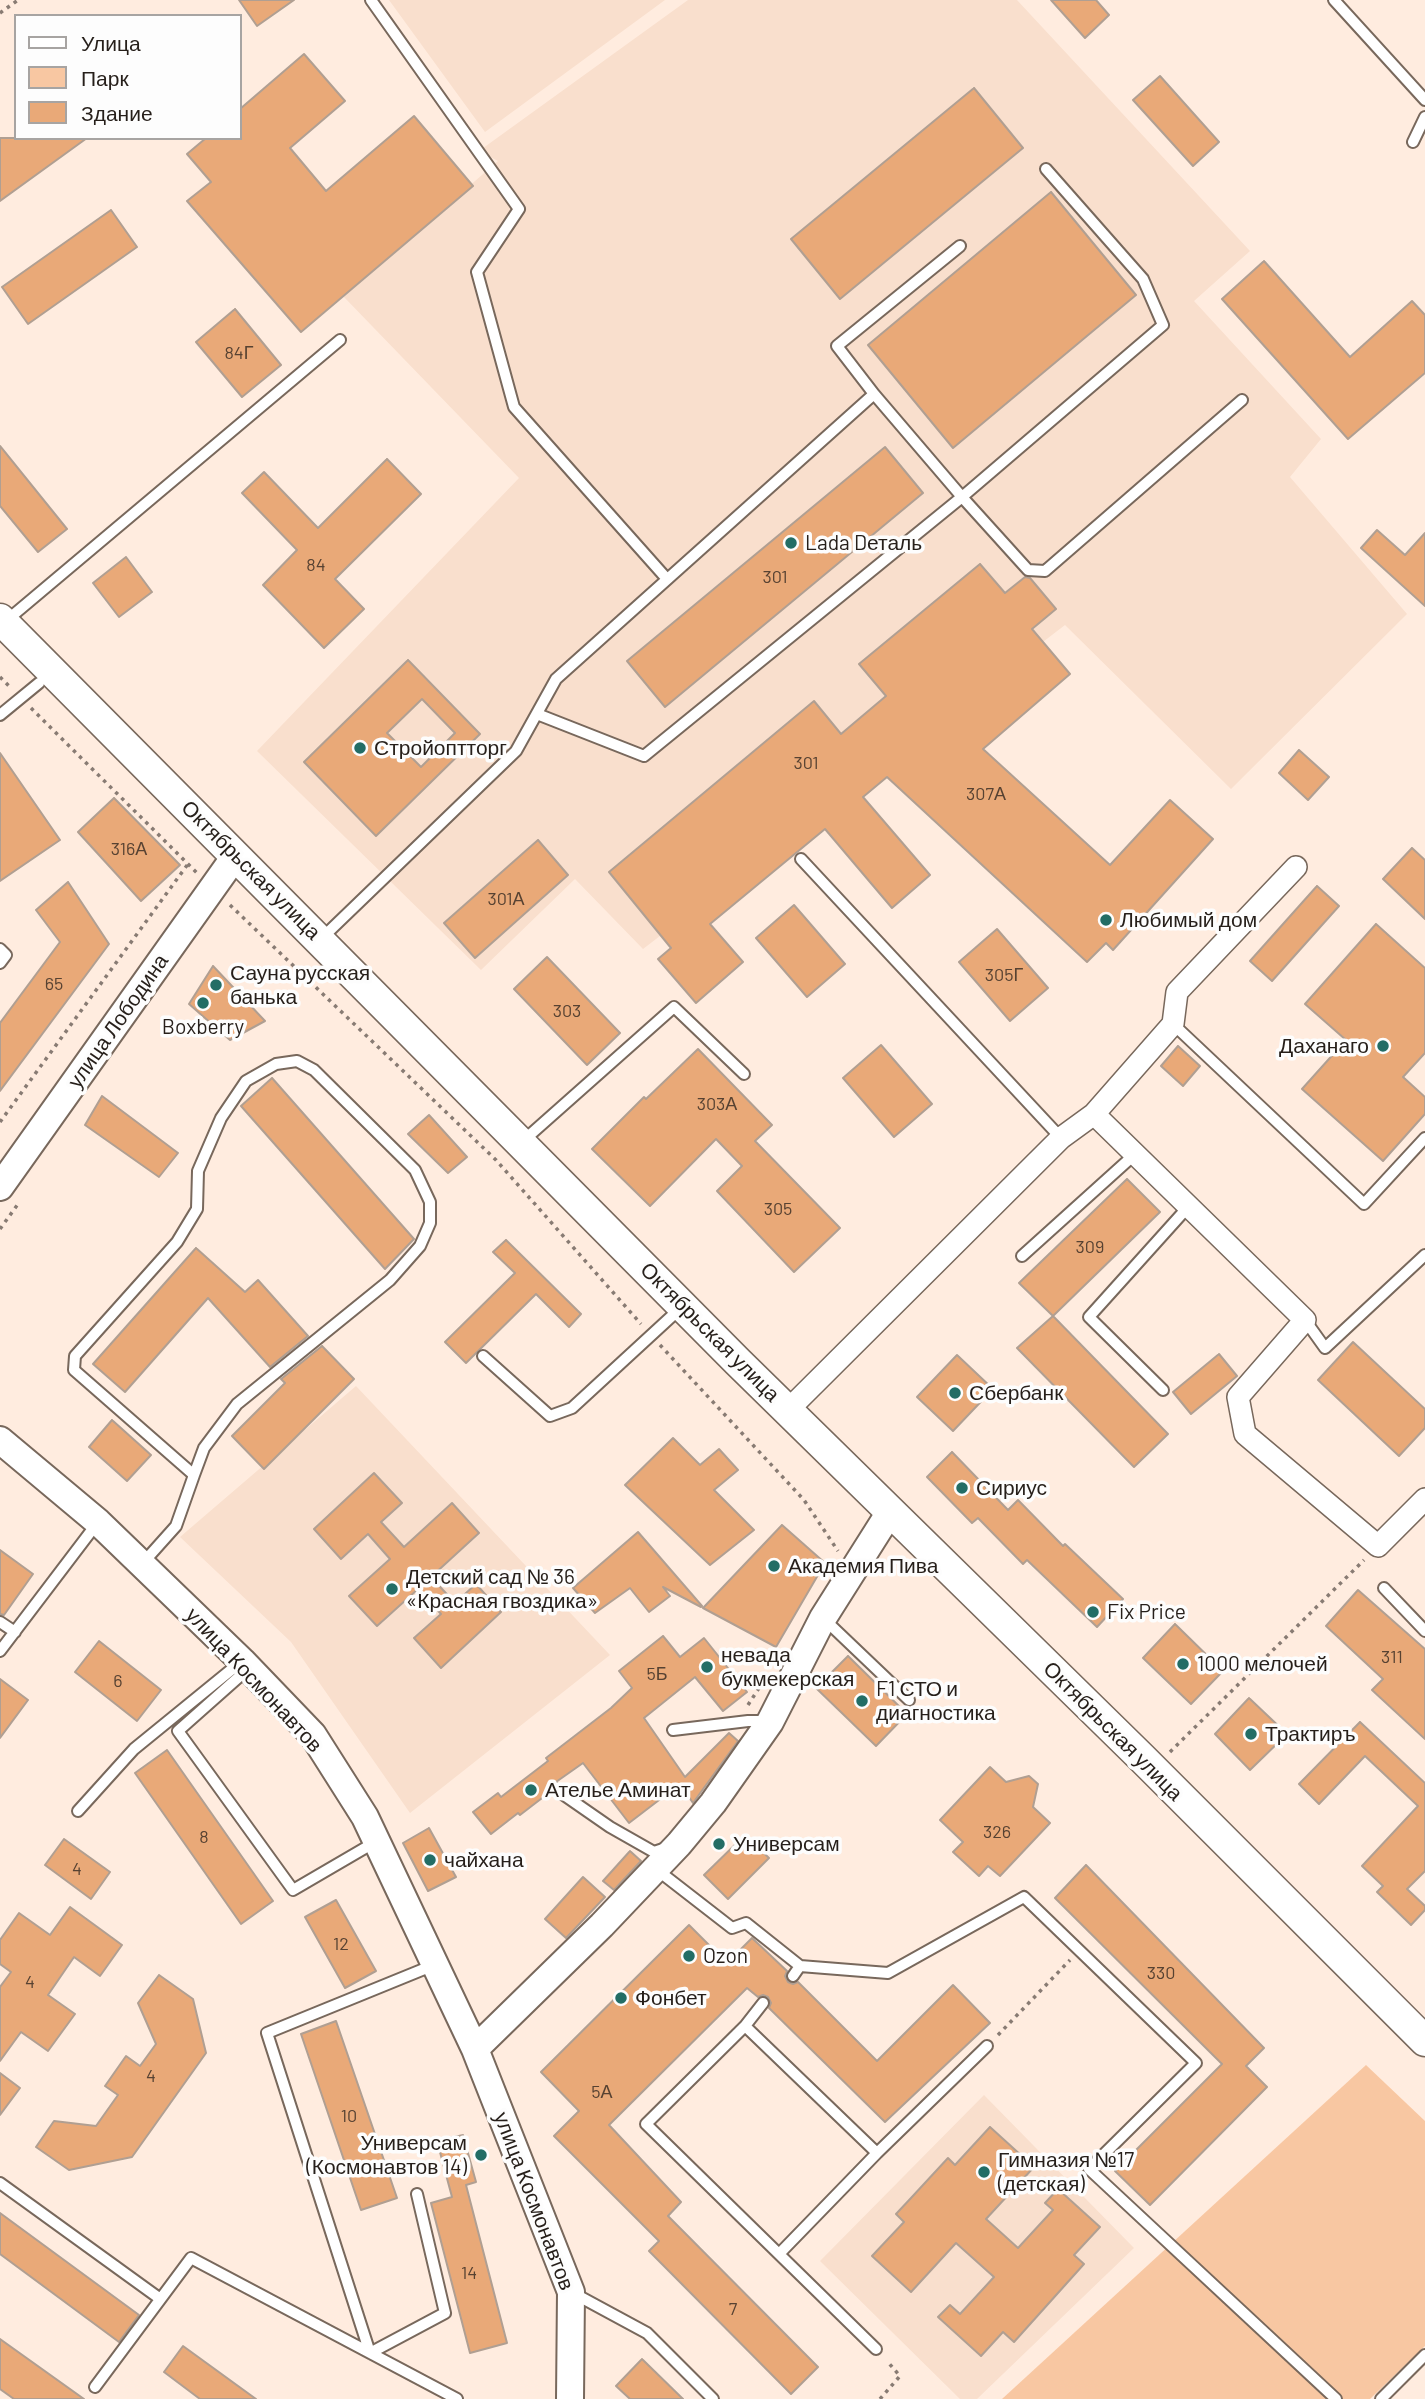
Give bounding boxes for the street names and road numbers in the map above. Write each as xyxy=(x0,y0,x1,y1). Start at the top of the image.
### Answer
street label: Октябрьская улица xyxy=(176,795,326,945)
street label: улица Лободина xyxy=(62,949,174,1093)
street label: Октябрьская улица xyxy=(635,1257,785,1407)
street label: улица Космонавтов xyxy=(180,1602,328,1758)
street label: Октябрьская улица xyxy=(1038,1656,1188,1806)
street label: улица Космонавтов xyxy=(488,2108,580,2294)

